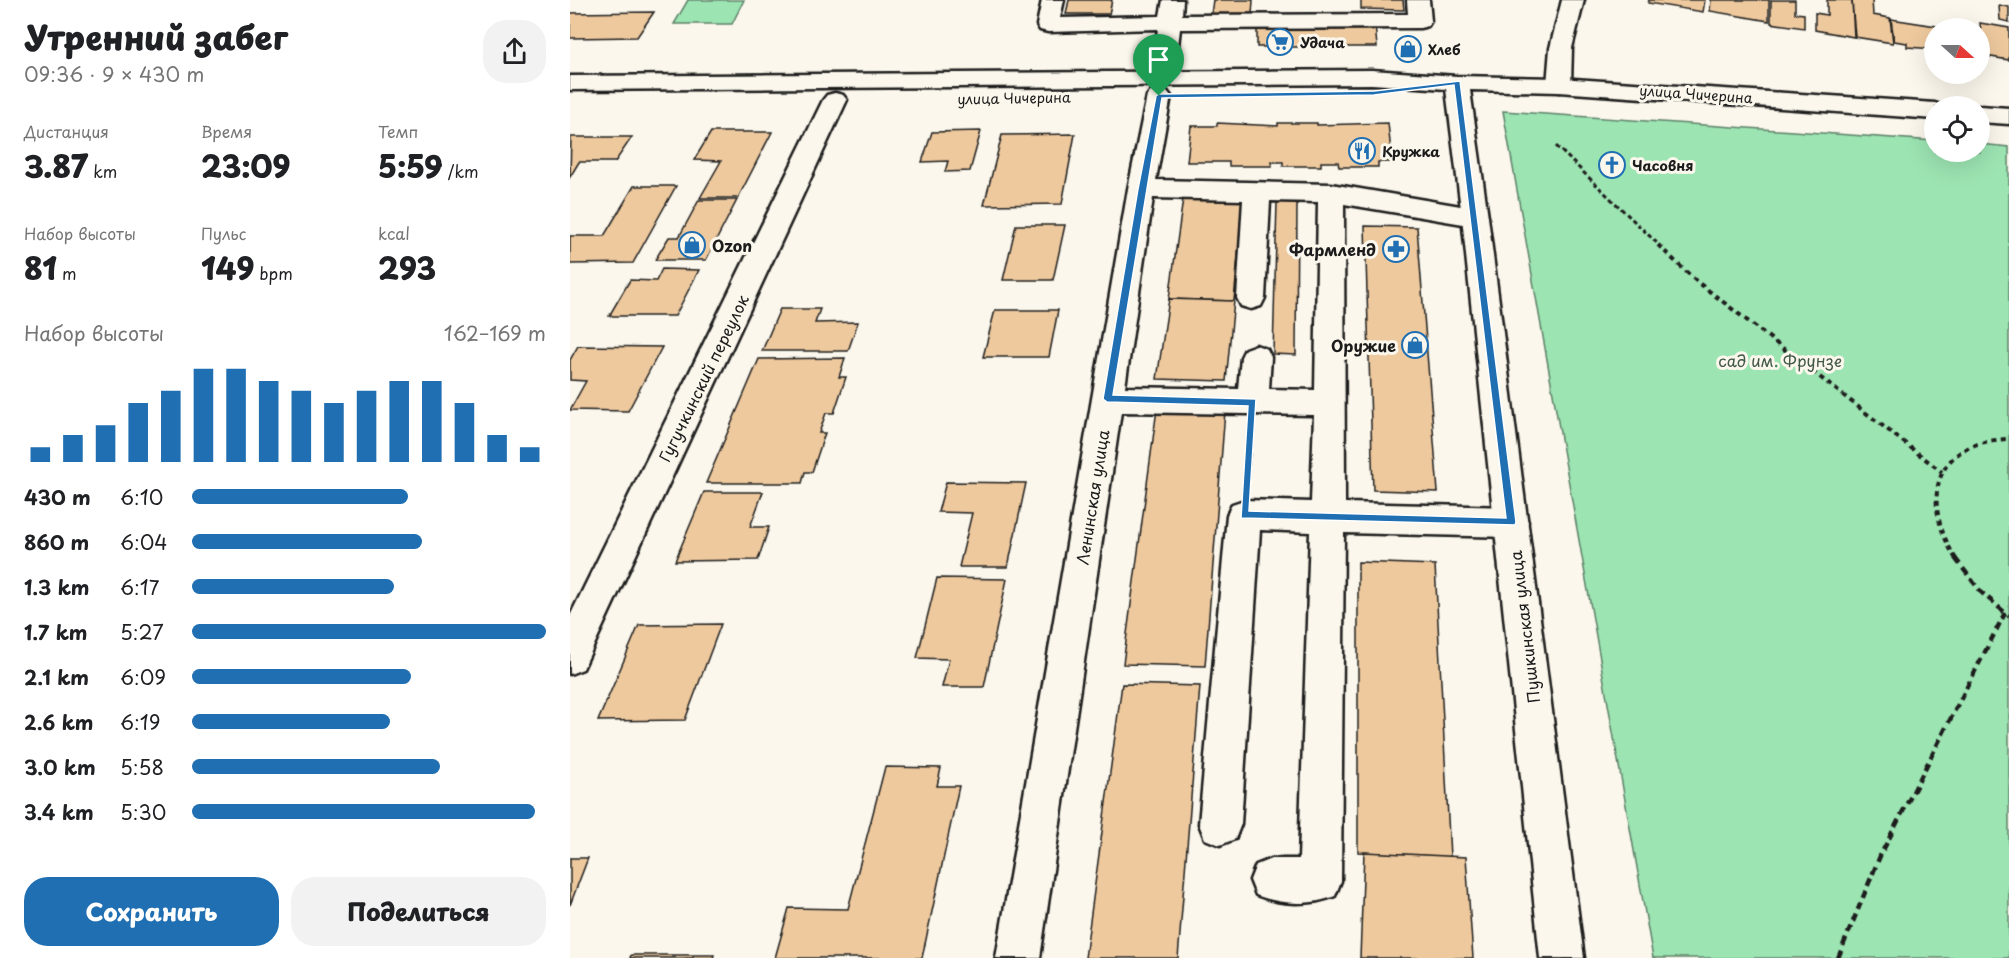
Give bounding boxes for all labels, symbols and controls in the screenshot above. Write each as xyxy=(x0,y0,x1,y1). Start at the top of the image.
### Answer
text: Утренний забег xyxy=(24,11,288,61)
north arrow xyxy=(1924,18,1990,84)
map controls xyxy=(1924,18,1990,162)
button: share xyxy=(483,20,546,83)
supermarket icon: Удача xyxy=(1265,27,1295,57)
place label: Удача xyxy=(1300,32,1345,53)
pin xyxy=(1133,34,1184,96)
shop icon: Хлеб xyxy=(1393,34,1423,64)
place label: Хлеб xyxy=(1428,39,1461,60)
icon: arrive xyxy=(1142,43,1175,76)
text: 09:36 · 9 × 430 m xyxy=(24,59,204,89)
street label: улица Чичерина xyxy=(1639,80,1753,108)
street label: улица Чичерина xyxy=(957,87,1071,109)
button: locate xyxy=(1924,96,1990,162)
text: Дистанция xyxy=(24,119,109,143)
text: Время xyxy=(201,119,252,143)
text: Темп xyxy=(378,119,418,143)
restaurant icon: Кружка xyxy=(1347,136,1377,166)
place label: Кружка xyxy=(1382,141,1440,162)
text: 3.87 xyxy=(24,143,88,188)
text: 23:09 xyxy=(201,143,291,188)
text: 5:59 xyxy=(378,143,443,188)
church icon: Часовня xyxy=(1597,150,1627,180)
place label: Часовня xyxy=(1632,155,1693,176)
text: km xyxy=(88,159,117,183)
text: /km xyxy=(443,159,478,183)
text: Набор высоты xyxy=(24,221,136,245)
text: Пульс xyxy=(201,221,246,245)
text: kcal xyxy=(378,221,410,245)
shop icon: Ozon xyxy=(677,230,707,260)
place label: Ozon xyxy=(712,233,752,257)
pharmacy icon: Фармленд xyxy=(1381,234,1411,264)
place label: Фармленд xyxy=(1289,237,1376,261)
text: 81 xyxy=(24,245,57,290)
text: 149 xyxy=(201,245,254,290)
text: 293 xyxy=(378,245,436,290)
text: m xyxy=(57,261,77,285)
text: bpm xyxy=(254,261,293,285)
street label: Гугучкинский переулок xyxy=(652,290,754,466)
text: Набор высоты xyxy=(24,318,164,348)
text: 162–169 m xyxy=(444,318,546,348)
shop icon: Оружие xyxy=(1400,330,1430,360)
place label: Оружие xyxy=(1331,333,1396,357)
park label: сад им. Фрунзе xyxy=(1718,348,1842,372)
street label: Ленинская улица xyxy=(1069,428,1115,566)
text: 430 m xyxy=(24,482,91,512)
text: 6:10 xyxy=(120,482,163,512)
text: 860 m xyxy=(24,527,89,557)
text: 6:04 xyxy=(120,527,168,557)
street label: Пушкинская улица xyxy=(1503,550,1545,704)
text: 1.3 km xyxy=(24,572,90,602)
text: 6:17 xyxy=(120,572,159,602)
text: 1.7 km xyxy=(24,617,87,647)
text: 5:27 xyxy=(120,617,164,647)
text: 2.1 km xyxy=(24,662,89,692)
text: 6:09 xyxy=(120,662,166,692)
text: 2.6 km xyxy=(24,707,93,737)
text: 6:19 xyxy=(120,707,160,737)
text: 3.0 km xyxy=(24,752,96,782)
text: 5:58 xyxy=(120,752,164,782)
text: 3.4 km xyxy=(24,797,94,827)
text: 5:30 xyxy=(120,797,166,827)
button: Сохранить xyxy=(24,877,279,946)
button: Поделиться xyxy=(291,877,546,946)

